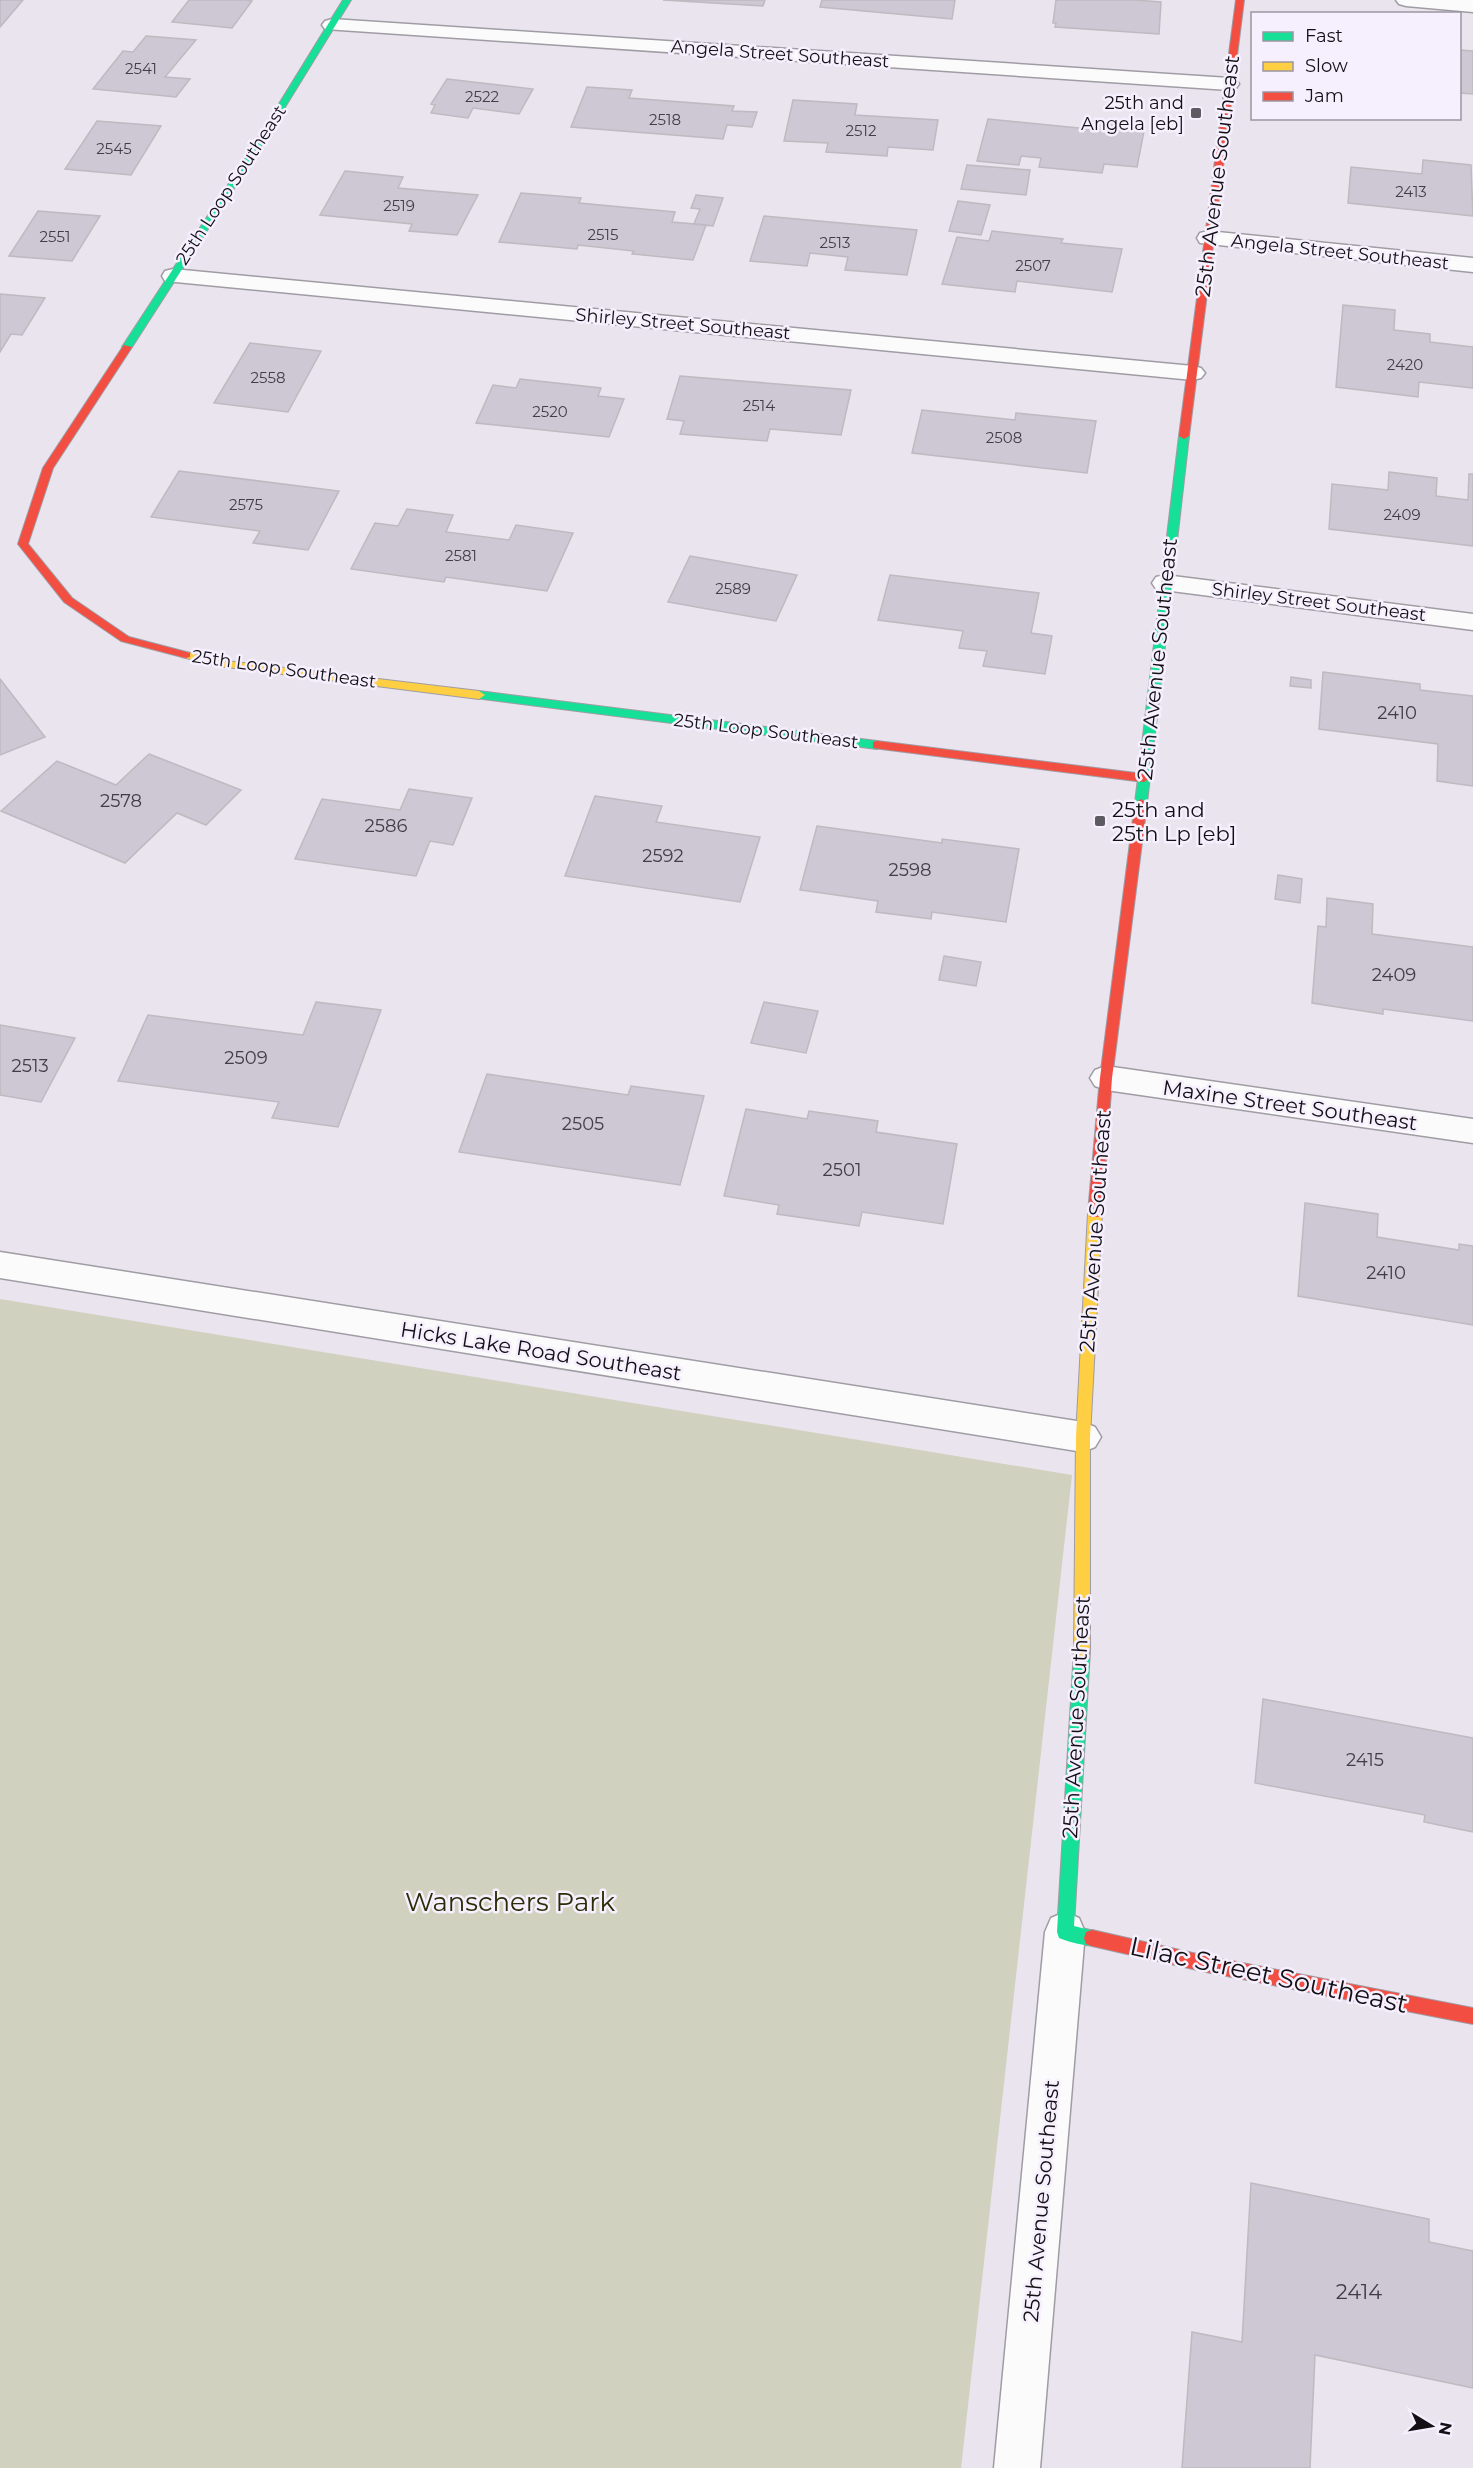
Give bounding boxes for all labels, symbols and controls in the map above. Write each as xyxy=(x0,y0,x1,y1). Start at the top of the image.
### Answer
legend xyxy=(1251,12,1461,120)
text: Fast xyxy=(1305,25,1343,47)
street label: Angela Street Southeast xyxy=(670,35,890,73)
street label: 25th Avenue Southeast xyxy=(1190,54,1244,298)
text: Slow xyxy=(1305,55,1348,77)
house number: 2541 xyxy=(125,59,157,78)
text: Jam xyxy=(1304,85,1344,107)
house number: 2522 xyxy=(465,87,499,106)
place label: 25th and Angela [eb] xyxy=(1081,92,1184,135)
street label: 25th Loop Southeast xyxy=(171,101,291,269)
marker: 25th and Angela [eb] xyxy=(1189,106,1203,120)
house number: 2518 xyxy=(649,110,681,129)
house number: 2512 xyxy=(846,121,876,140)
house number: 2545 xyxy=(96,139,132,158)
house number: 2413 xyxy=(1395,182,1427,201)
house number: 2519 xyxy=(383,196,415,215)
house number: 2515 xyxy=(588,225,618,244)
house number: 2551 xyxy=(40,227,70,246)
street label: Angela Street Southeast xyxy=(1230,230,1450,274)
house number: 2513 xyxy=(820,233,850,252)
house number: 2507 xyxy=(1015,256,1051,275)
street label: Shirley Street Southeast xyxy=(575,304,791,344)
house number: 2420 xyxy=(1387,355,1423,374)
house number: 2558 xyxy=(251,368,286,387)
house number: 2514 xyxy=(743,396,775,415)
house number: 2520 xyxy=(532,402,568,421)
house number: 2508 xyxy=(986,428,1022,447)
house number: 2575 xyxy=(229,495,263,514)
house number: 2409 xyxy=(1383,505,1421,524)
street label: 25th Avenue Southeast xyxy=(1132,537,1182,781)
house number: 2581 xyxy=(445,546,477,565)
street label: Shirley Street Southeast xyxy=(1211,578,1427,626)
house number: 2589 xyxy=(715,579,751,598)
street label: 25th Loop Southeast xyxy=(190,645,378,693)
house number: 2410 xyxy=(1377,702,1417,724)
street label: 25th Loop Southeast xyxy=(672,709,860,753)
house number: 2578 xyxy=(100,790,142,812)
place label: 25th and 25th Lp [eb] xyxy=(1112,797,1236,846)
marker: 25th and 25th Lp [eb] xyxy=(1093,814,1107,828)
house number: 2586 xyxy=(365,815,407,837)
house number: 2592 xyxy=(642,845,684,867)
house number: 2598 xyxy=(889,859,931,881)
house number: 2409 xyxy=(1372,964,1416,986)
house number: 2509 xyxy=(224,1047,268,1069)
house number: 2513 xyxy=(11,1055,49,1077)
street label: Maxine Street Southeast xyxy=(1161,1075,1419,1135)
street label: 25th Avenue Southeast xyxy=(1074,1109,1116,1353)
house number: 2505 xyxy=(562,1113,604,1135)
house number: 2501 xyxy=(823,1159,861,1181)
house number: 2410 xyxy=(1366,1262,1406,1284)
street label: Hicks Lake Road Southeast xyxy=(399,1316,683,1386)
street label: 25th Avenue Southeast xyxy=(1057,1595,1095,1839)
house number: 2415 xyxy=(1346,1749,1384,1771)
park label: Wanschers Park xyxy=(405,1886,615,1918)
street label: Lilac Street Southeast xyxy=(1127,1930,1411,2020)
street label: 25th Avenue Southeast xyxy=(1018,2079,1064,2323)
house number: 2414 xyxy=(1336,2279,1382,2304)
north arrow xyxy=(1401,2396,1461,2456)
text: N xyxy=(1435,2421,1456,2437)

